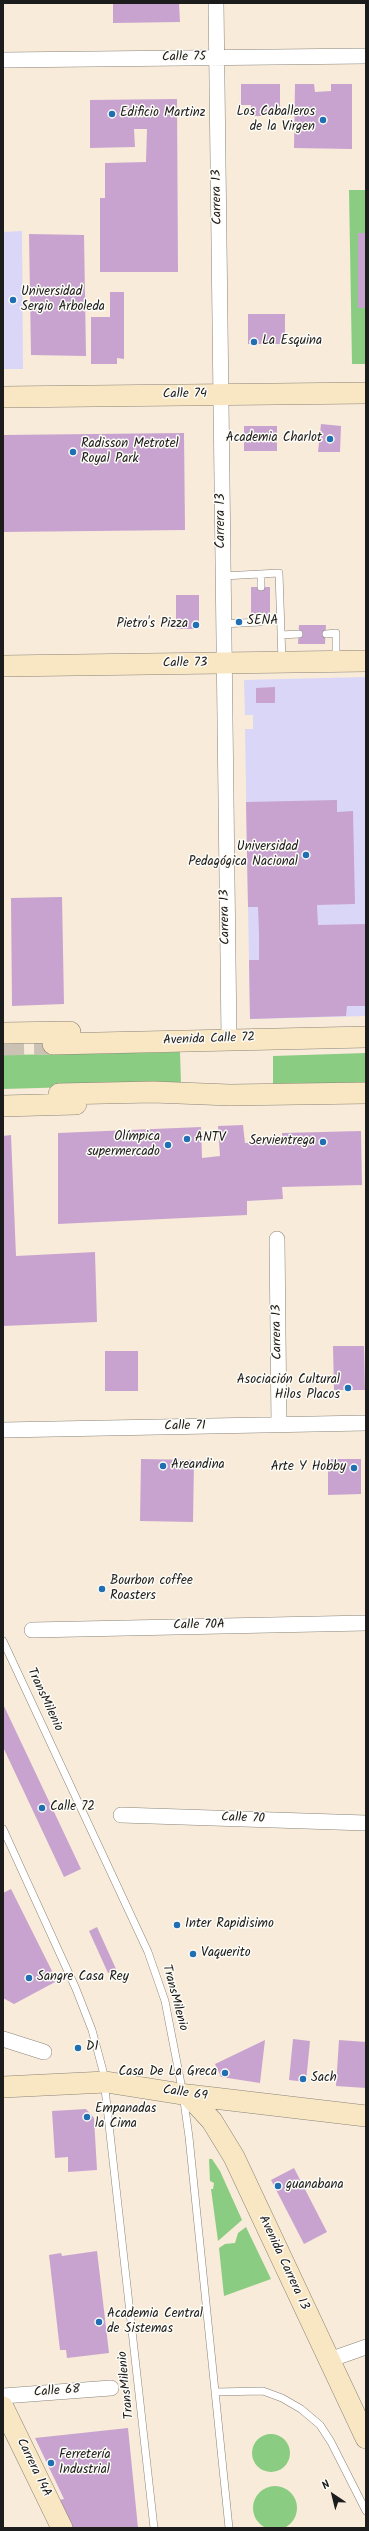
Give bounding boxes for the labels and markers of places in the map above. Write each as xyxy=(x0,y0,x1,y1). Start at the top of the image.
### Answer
place label: Los Caballeros de la Virgen xyxy=(237,105,315,136)
place label: Edificio Martinz xyxy=(120,106,205,122)
marker: Edificio Martinz xyxy=(107,109,117,119)
marker: Los Caballeros de la Virgen xyxy=(318,115,328,125)
place label: Universidad Sergio Arboleda xyxy=(21,285,105,316)
marker: Universidad Sergio Arboleda xyxy=(8,295,18,305)
place label: La Esquina xyxy=(262,334,322,350)
marker: La Esquina xyxy=(249,337,259,347)
place label: Academia Charlot xyxy=(226,431,322,447)
marker: Academia Charlot xyxy=(325,434,335,444)
place label: Radisson Metrotel Royal Park xyxy=(81,437,179,468)
marker: Radisson Metrotel Royal Park xyxy=(68,447,78,457)
place label: SENA xyxy=(247,614,278,630)
place label: Pietro's Pizza xyxy=(116,617,188,633)
marker: SENA xyxy=(234,617,244,627)
marker: Pietro's Pizza xyxy=(191,620,201,630)
place label: Universidad Pedagógica Nacional xyxy=(188,840,298,871)
marker: Universidad Pedagógica Nacional xyxy=(301,850,311,860)
place label: Olímpica supermercado xyxy=(87,1130,160,1161)
place label: ANTV xyxy=(195,1131,226,1147)
marker: ANTV xyxy=(182,1134,192,1144)
place label: Servientrega xyxy=(249,1134,315,1150)
marker: Servientrega xyxy=(318,1137,328,1147)
marker: Olímpica supermercado xyxy=(163,1140,173,1150)
place label: Asociación Cultural Hilos Placos xyxy=(237,1373,340,1404)
marker: Asociación Cultural Hilos Placos xyxy=(343,1383,353,1393)
place label: Areandina xyxy=(171,1458,225,1474)
place label: Arte Y Hobby xyxy=(271,1460,346,1476)
marker: Areandina xyxy=(158,1461,168,1471)
marker: Arte Y Hobby xyxy=(349,1463,359,1473)
place label: Bourbon coffee Roasters xyxy=(110,1574,193,1605)
marker: Bourbon coffee Roasters xyxy=(97,1584,107,1594)
place label: Calle 72 xyxy=(50,1800,95,1816)
marker: Calle 72 xyxy=(37,1803,47,1813)
place label: Inter Rapidisimo xyxy=(185,1917,274,1933)
marker: Inter Rapidisimo xyxy=(172,1920,182,1930)
place label: Vaquerito xyxy=(201,1946,251,1962)
marker: Vaquerito xyxy=(188,1949,198,1959)
place label: Sangre Casa Rey xyxy=(37,1970,129,1986)
marker: Sangre Casa Rey xyxy=(24,1973,34,1983)
place label: D1 xyxy=(86,2040,98,2056)
marker: D1 xyxy=(73,2043,83,2053)
place label: Casa De La Greca xyxy=(118,2065,217,2081)
marker: Casa De La Greca xyxy=(220,2068,230,2078)
place label: Sach xyxy=(311,2071,337,2087)
marker: Sach xyxy=(298,2074,308,2084)
place label: Empanadas la Cima xyxy=(95,2102,156,2133)
marker: Empanadas la Cima xyxy=(82,2112,92,2122)
place label: guanabana xyxy=(286,2178,343,2194)
marker: guanabana xyxy=(273,2181,283,2191)
place label: Academia Central de Sistemas xyxy=(107,2307,203,2338)
marker: Academia Central de Sistemas xyxy=(94,2317,104,2327)
place label: Ferretería Industrial xyxy=(59,2448,110,2479)
marker: Ferretería Industrial xyxy=(46,2458,56,2468)

